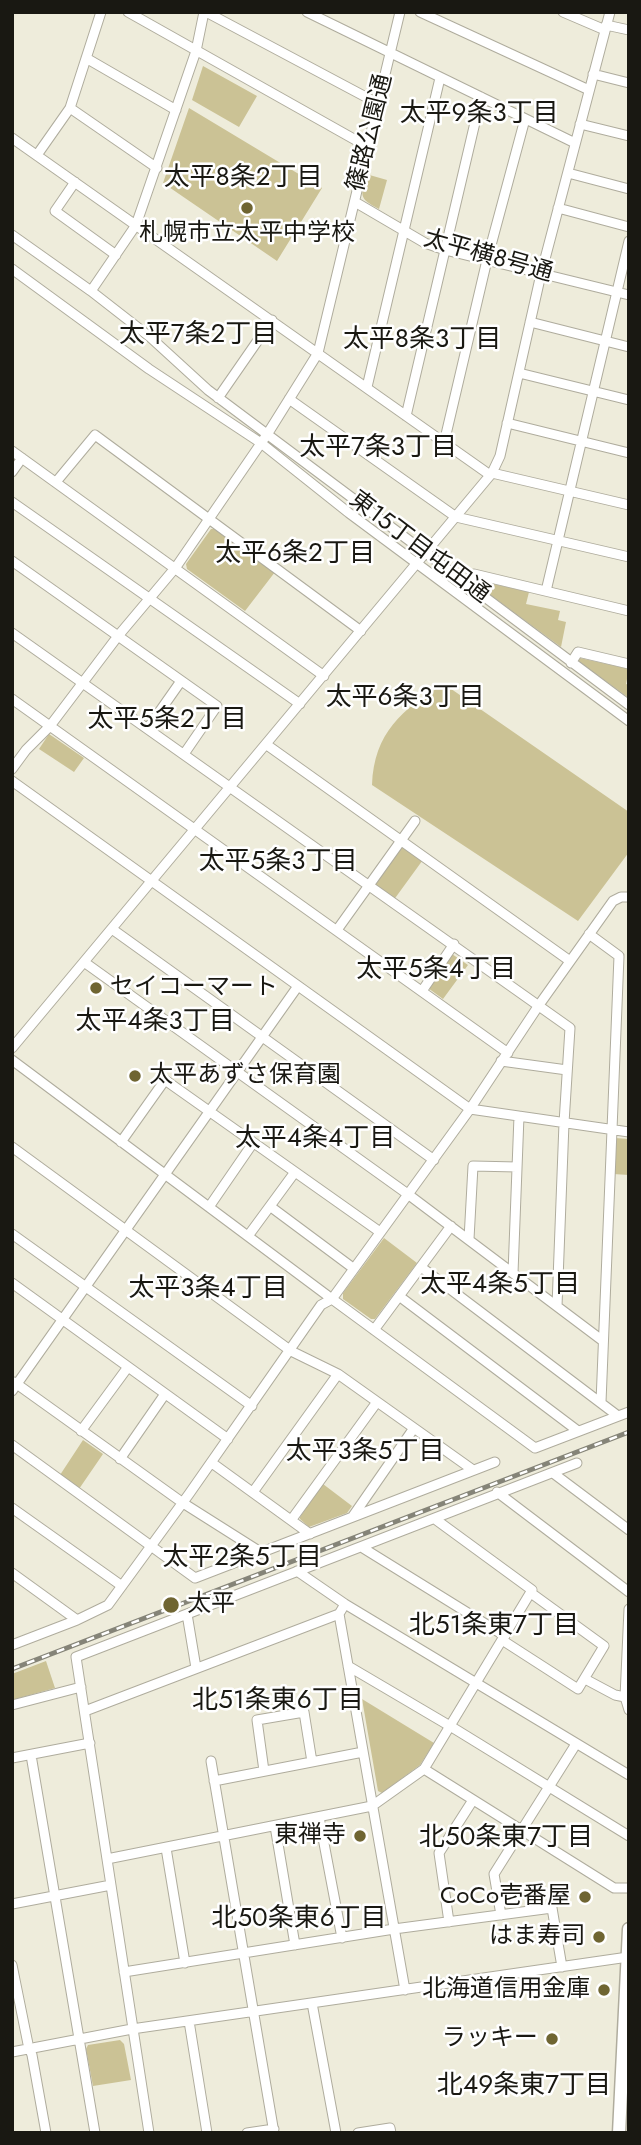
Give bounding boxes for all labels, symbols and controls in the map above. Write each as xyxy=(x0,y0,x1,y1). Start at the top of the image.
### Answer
street label: 篠路公園通 xyxy=(343,71,399,195)
district label: 太平9条3丁目 xyxy=(399,99,559,131)
district label: 太平8条2丁目 xyxy=(164,163,322,195)
marker: 札幌市立太平中学校 xyxy=(239,200,255,216)
place label: 札幌市立太平中学校 xyxy=(139,220,355,248)
street label: 太平横8号通 xyxy=(420,225,556,289)
district label: 太平7条2丁目 xyxy=(119,320,277,352)
district label: 太平8条3丁目 xyxy=(343,325,501,357)
district label: 太平7条3丁目 xyxy=(299,433,457,465)
street label: 東15丁目屯田通 xyxy=(343,486,495,610)
district label: 太平6条2丁目 xyxy=(215,539,375,571)
district label: 太平6条3丁目 xyxy=(325,683,485,715)
district label: 太平5条2丁目 xyxy=(87,705,247,737)
district label: 太平5条3丁目 xyxy=(199,847,357,879)
district label: 太平5条4丁目 xyxy=(356,955,516,987)
place label: セイコーマート xyxy=(110,974,278,1002)
marker: セイコーマート xyxy=(88,980,104,996)
district label: 太平4条3丁目 xyxy=(75,1007,235,1039)
place label: 太平あずさ保育園 xyxy=(149,1062,341,1090)
marker: 太平あずさ保育園 xyxy=(127,1068,143,1084)
district label: 太平4条4丁目 xyxy=(235,1124,395,1156)
district label: 太平4条5丁目 xyxy=(420,1270,580,1302)
district label: 太平3条4丁目 xyxy=(128,1274,288,1306)
district label: 太平3条5丁目 xyxy=(286,1437,444,1469)
district label: 太平2条5丁目 xyxy=(162,1543,322,1575)
place label: 太平 xyxy=(187,1591,235,1619)
marker: 太平 xyxy=(161,1595,181,1615)
district label: 北51条東7丁目 xyxy=(409,1611,579,1643)
district label: 北51条東6丁目 xyxy=(192,1686,364,1718)
place label: 東禅寺 xyxy=(274,1822,346,1850)
district label: 北50条東7丁目 xyxy=(419,1823,593,1855)
marker: 東禅寺 xyxy=(352,1828,368,1844)
place label: CoCo壱番屋 xyxy=(440,1883,571,1911)
marker: CoCo壱番屋 xyxy=(577,1889,593,1905)
district label: 北50条東6丁目 xyxy=(211,1904,387,1936)
place label: はま寿司 xyxy=(489,1923,585,1951)
marker: はま寿司 xyxy=(591,1929,607,1945)
place label: 北海道信用金庫 xyxy=(422,1976,590,2004)
marker: 北海道信用金庫 xyxy=(596,1982,612,1998)
place label: ラッキー xyxy=(442,2025,538,2053)
marker: ラッキー xyxy=(544,2031,560,2047)
district label: 北49条東7丁目 xyxy=(437,2071,611,2103)

